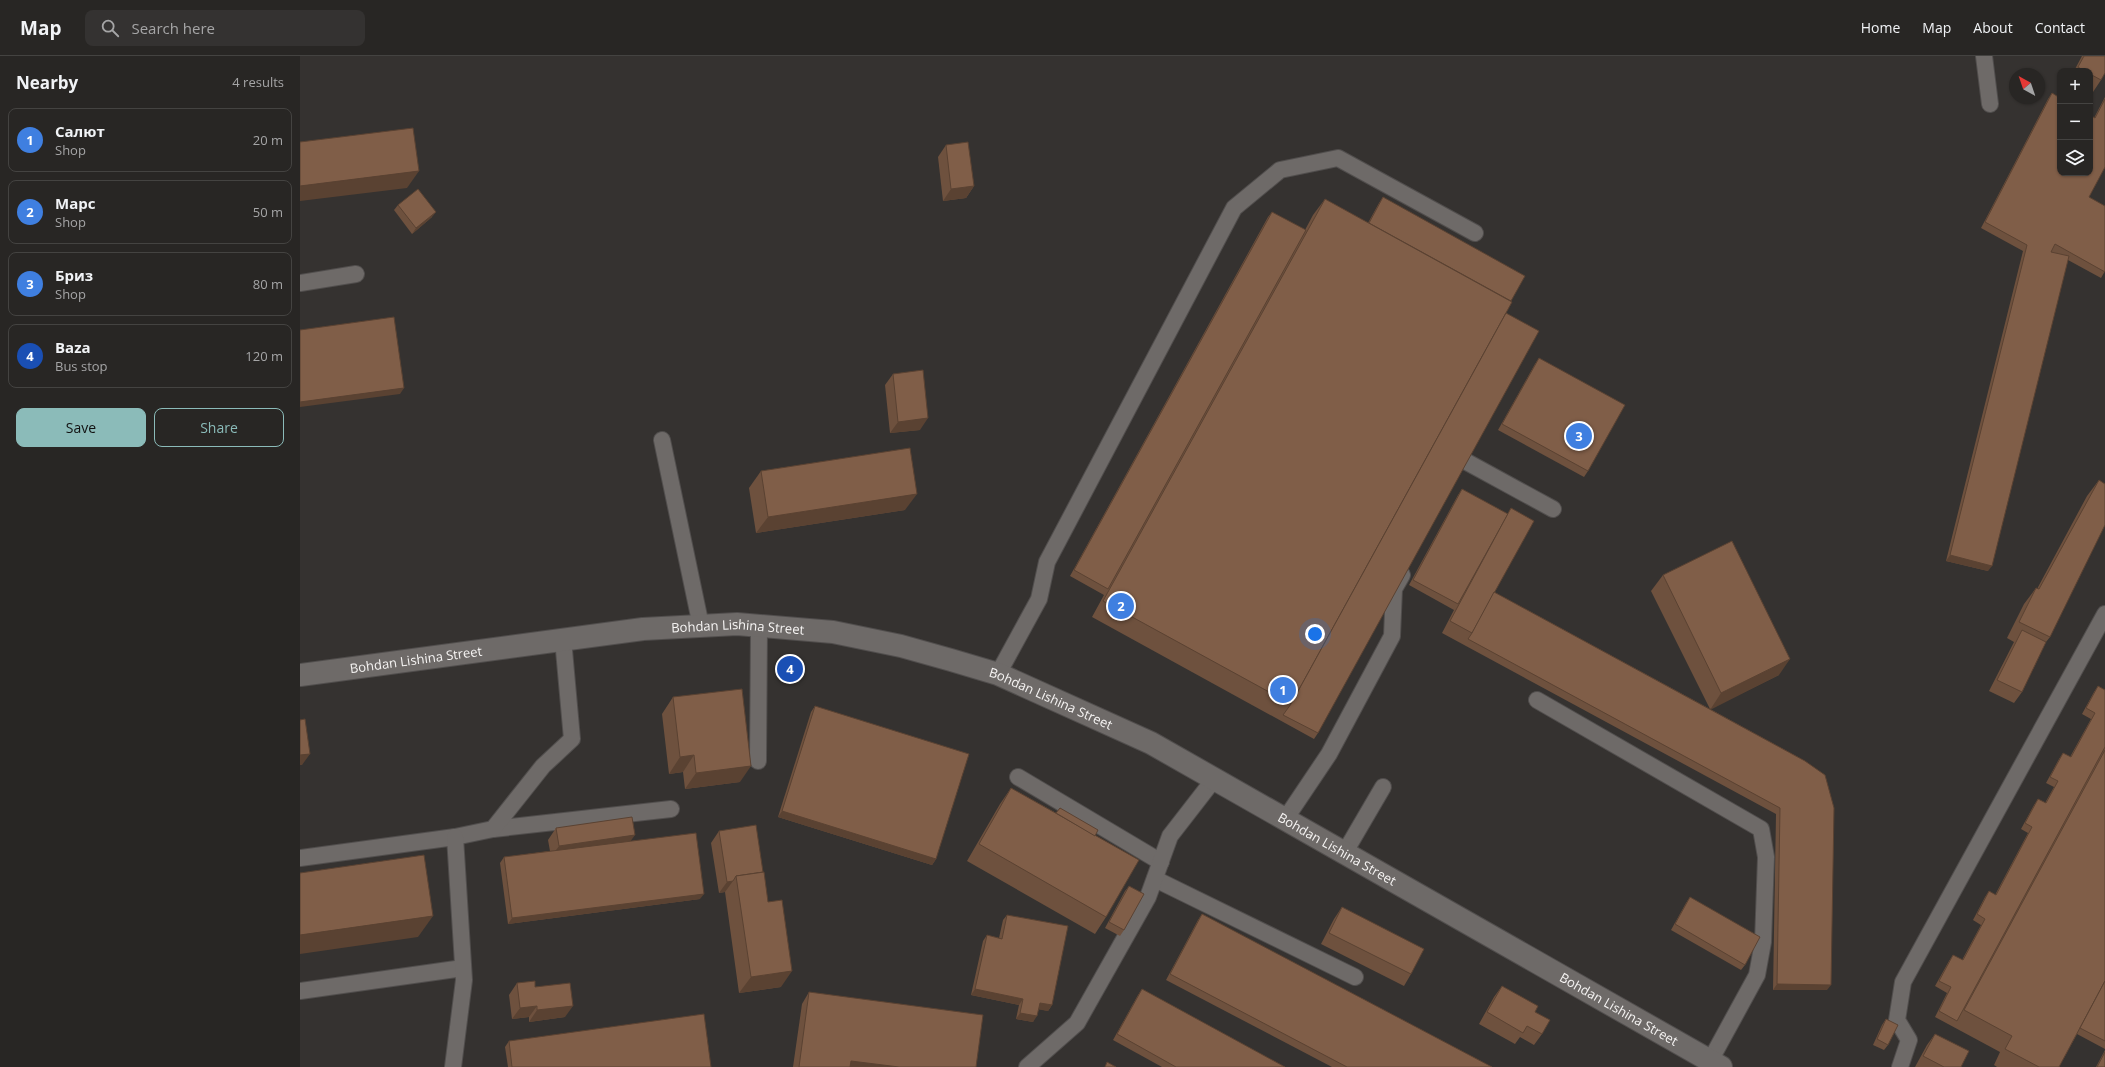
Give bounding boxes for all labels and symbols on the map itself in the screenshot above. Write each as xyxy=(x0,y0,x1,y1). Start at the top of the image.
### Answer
north arrow xyxy=(2009,68,2045,104)
pin: 3 xyxy=(1566,421,1592,451)
pin: 2 xyxy=(1108,591,1134,621)
street label: Bohdan Lishina Street xyxy=(671,615,805,639)
your location xyxy=(1305,624,1325,644)
street label: Bohdan Lishina Street xyxy=(349,642,484,677)
pin: 4 xyxy=(777,654,803,684)
street label: Bohdan Lishina Street xyxy=(987,663,1116,734)
pin: 1 xyxy=(1270,675,1296,705)
street label: Bohdan Lishina Street xyxy=(1275,808,1400,890)
street label: Bohdan Lishina Street xyxy=(1557,968,1682,1050)

